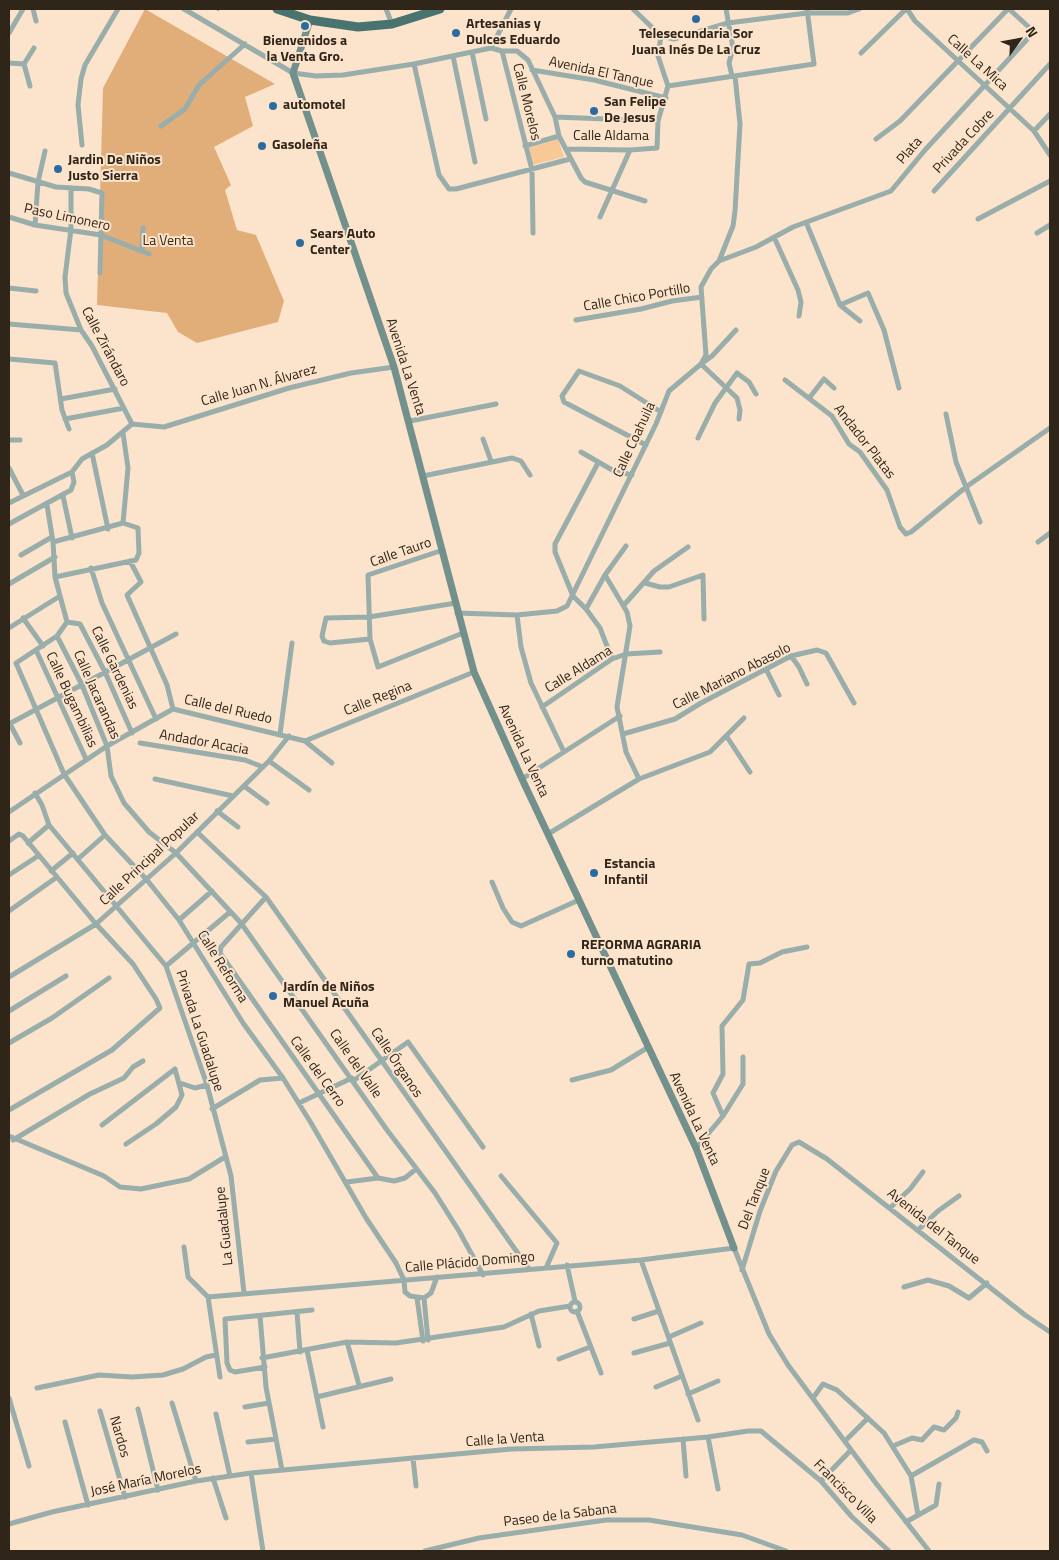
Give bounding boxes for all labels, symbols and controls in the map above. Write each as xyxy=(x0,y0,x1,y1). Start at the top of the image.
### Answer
marker: Telesecundaria Sor Juana Inés De La Cruz xyxy=(690,13,702,25)
north arrow xyxy=(994,15,1044,65)
place label: Artesanias y Dulces Eduardo xyxy=(466,17,560,49)
marker: Bienvenidos a la Venta Gro. xyxy=(299,20,311,32)
text: N xyxy=(1021,22,1044,41)
marker: Artesanias y Dulces Eduardo xyxy=(450,27,462,39)
place label: Telesecundaria Sor Juana Inés De La Cruz xyxy=(632,27,760,59)
street label: Calle La Mica xyxy=(943,31,1011,95)
place label: Bienvenidos a la Venta Gro. xyxy=(263,34,347,66)
street label: Avenida El Tanque xyxy=(547,54,655,92)
street label: Calle Morelos xyxy=(508,62,544,142)
place label: San Felipe De Jesus xyxy=(604,95,666,128)
place label: automotel xyxy=(283,98,346,114)
marker: automotel xyxy=(267,100,279,112)
marker: San Felipe De Jesus xyxy=(588,105,600,117)
street label: Privada Cobre xyxy=(930,107,998,177)
street label: Calle Aldama xyxy=(573,129,649,145)
street label: Plata xyxy=(894,134,926,168)
place label: Gasoleña xyxy=(272,138,328,154)
marker: Gasoleña xyxy=(256,140,268,152)
place label: Jardin De Niños Justo Sierra xyxy=(68,153,161,186)
marker: Jardin De Niños Justo Sierra xyxy=(52,163,64,175)
street label: Paso Limonero xyxy=(22,201,112,235)
place label: Sears Auto Center xyxy=(310,227,376,260)
park label: La Venta xyxy=(143,234,193,250)
marker: Sears Auto Center xyxy=(294,237,306,249)
street label: Calle Chico Portillo xyxy=(582,280,692,316)
street label: Calle Zirándaro xyxy=(77,304,133,390)
street label: Avenida La Venta xyxy=(381,316,429,418)
street label: Calle Juan N. Álvarez xyxy=(199,361,319,411)
street label: Calle Coahuila xyxy=(610,400,660,480)
street label: Andador Platas xyxy=(830,401,898,483)
street label: Calle Tauro xyxy=(368,535,434,571)
street label: Calle Gardenias xyxy=(87,624,141,712)
street label: Calle Mariano Abasolo xyxy=(670,640,794,714)
street label: Calle Aldama xyxy=(542,643,616,697)
street label: Calle Jacarandas xyxy=(69,648,123,742)
street label: Calle Bugambilias xyxy=(42,650,100,750)
street label: Calle Regina xyxy=(342,678,414,720)
street label: Calle del Ruedo xyxy=(182,692,274,728)
street label: Avenida La Venta xyxy=(494,702,552,800)
street label: Andador Acacia xyxy=(158,727,250,759)
street label: Calle Principal Popular xyxy=(97,808,203,910)
place label: Estancia Infantil xyxy=(604,857,655,890)
marker: Estancia Infantil xyxy=(588,867,600,879)
street label: Calle Reforma xyxy=(193,928,251,1006)
place label: REFORMA AGRARIA turno matutino xyxy=(581,938,701,970)
marker: REFORMA AGRARIA turno matutino xyxy=(565,948,577,960)
street label: Privada La Guadalupe xyxy=(171,968,227,1094)
place label: Jardín de Niños Manuel Acuña xyxy=(283,980,375,1012)
marker: Jardín de Niños Manuel Acuña xyxy=(267,990,279,1002)
street label: Calle Órganos xyxy=(366,1025,426,1101)
street label: Calle del Valle xyxy=(325,1026,385,1102)
street label: Calle del Cerro xyxy=(286,1033,348,1111)
street label: Avenida La Venta xyxy=(665,1070,723,1168)
street label: Del Tanque xyxy=(736,1166,774,1232)
street label: La Guadalupe xyxy=(212,1186,238,1266)
street label: Avenida del Tanque xyxy=(883,1186,983,1268)
street label: Calle Plácido Domingo xyxy=(404,1249,536,1277)
street label: Nardos xyxy=(105,1414,133,1460)
street label: Calle la Venta xyxy=(465,1429,545,1451)
street label: Francisco Villa xyxy=(810,1457,880,1527)
street label: José María Morelos xyxy=(89,1461,203,1501)
street label: Paseo de la Sabana xyxy=(503,1501,617,1531)

